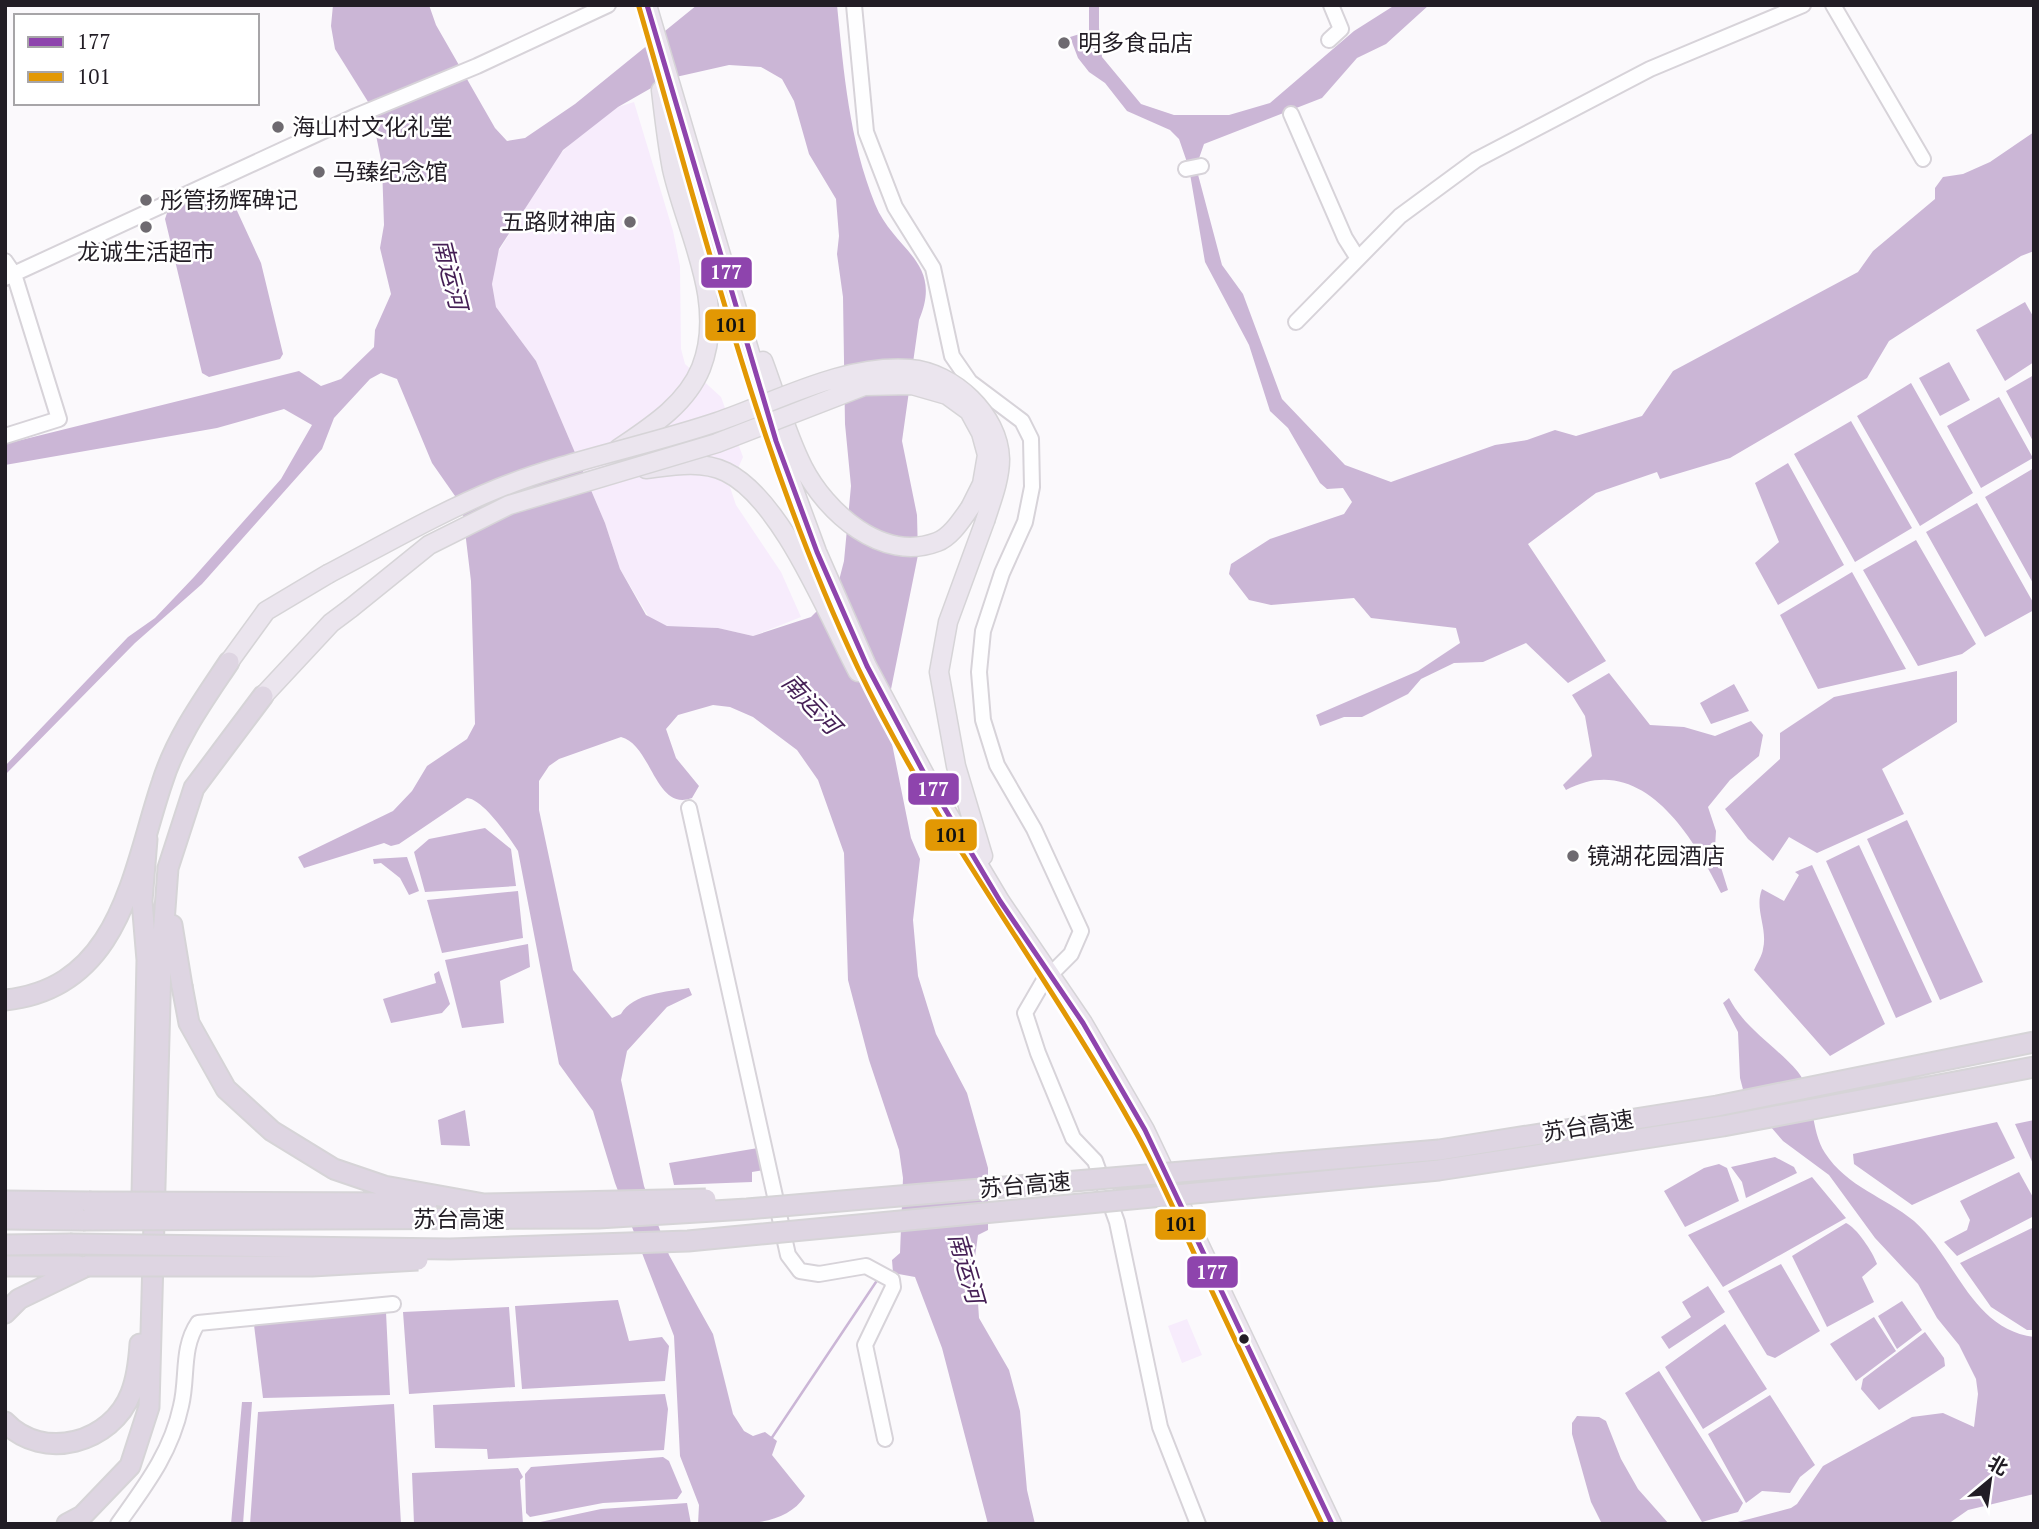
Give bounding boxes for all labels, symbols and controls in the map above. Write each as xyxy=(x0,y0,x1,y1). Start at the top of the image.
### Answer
legend xyxy=(14,14,259,105)
text: 177 xyxy=(77,27,111,55)
place label: 明多食品店 xyxy=(1078,27,1193,58)
marker: 明多食品店 xyxy=(1056,35,1072,51)
text: 101 xyxy=(77,62,111,90)
place label: 海山村文化礼堂 xyxy=(292,111,453,142)
marker: 海山村文化礼堂 xyxy=(270,119,286,135)
place label: 马臻纪念馆 xyxy=(333,156,448,187)
marker: 马臻纪念馆 xyxy=(311,164,327,180)
place label: 彤管扬辉碑记 xyxy=(160,184,298,215)
marker: 彤管扬辉碑记 xyxy=(138,192,154,208)
place label: 五路财神庙 xyxy=(501,206,616,237)
marker: 五路财神庙 xyxy=(622,214,638,230)
marker: 龙诚生活超市 xyxy=(138,219,154,235)
water label: 南运河 xyxy=(427,235,476,316)
place label: 龙诚生活超市 xyxy=(77,236,215,267)
line badge: 177 xyxy=(700,256,753,289)
text: 177 xyxy=(710,259,742,284)
line badge: 101 xyxy=(704,308,757,342)
text: 101 xyxy=(715,312,747,337)
water label: 南运河 xyxy=(775,666,851,743)
line badge: 177 xyxy=(907,772,960,806)
text: 177 xyxy=(917,776,949,801)
line badge: 101 xyxy=(924,818,978,852)
text: 101 xyxy=(935,822,967,847)
place label: 镜湖花园酒店 xyxy=(1587,840,1725,871)
marker: 镜湖花园酒店 xyxy=(1565,848,1581,864)
street label: 苏台高速 xyxy=(1540,1103,1636,1148)
street label: 苏台高速 xyxy=(978,1165,1072,1204)
street label: 苏台高速 xyxy=(413,1203,505,1234)
line badge: 101 xyxy=(1154,1208,1207,1241)
text: 101 xyxy=(1165,1211,1197,1236)
water label: 南运河 xyxy=(942,1229,993,1311)
line badge: 177 xyxy=(1186,1255,1239,1289)
text: 177 xyxy=(1196,1259,1228,1284)
unlabelled marker xyxy=(1237,1332,1251,1346)
north arrow xyxy=(1955,1445,2025,1515)
text: 北 xyxy=(1984,1449,2013,1480)

